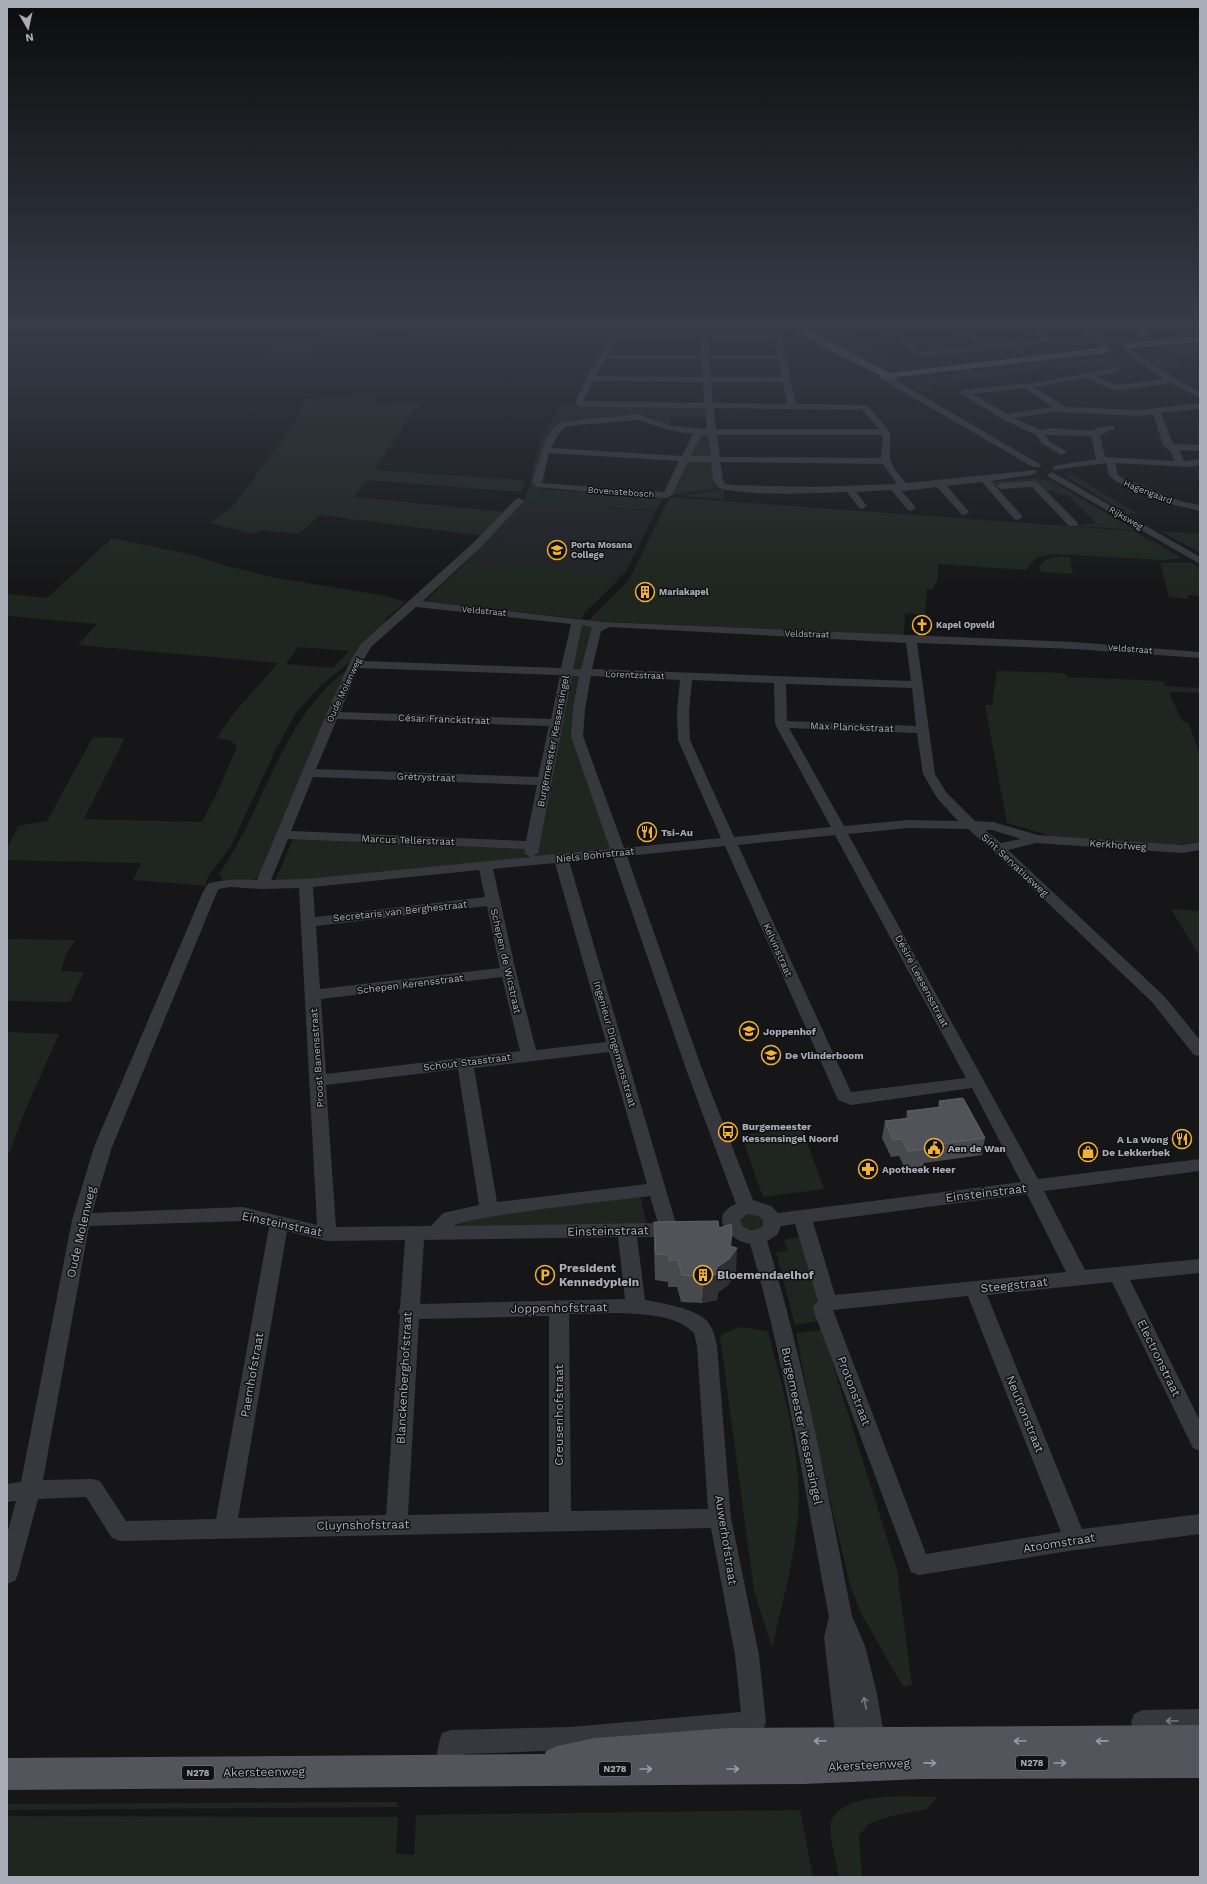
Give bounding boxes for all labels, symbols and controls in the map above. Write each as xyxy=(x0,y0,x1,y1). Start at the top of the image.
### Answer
north arrow xyxy=(8,8,48,48)
text: N xyxy=(24,30,35,44)
street label: Hagengaard xyxy=(1122,478,1174,506)
street label: Bovenstebosch xyxy=(587,485,655,499)
street label: Rijksweg xyxy=(1107,504,1145,532)
school or university icon: Porta Mosana College xyxy=(546,539,568,561)
place label: Porta Mosana College xyxy=(571,540,633,560)
building icon: Mariakapel xyxy=(634,581,656,603)
place label: Mariakapel xyxy=(659,587,709,597)
street label: Veldstraat xyxy=(461,604,507,618)
church icon: Kapel Opveld xyxy=(911,614,933,636)
place label: Kapel Opveld xyxy=(936,620,995,630)
street label: Veldstraat xyxy=(784,629,830,639)
street label: Veldstraat xyxy=(1107,642,1153,656)
street label: Oude Molenweg xyxy=(325,656,363,724)
street label: Lorentzstraat xyxy=(605,669,665,681)
street label: Burgemeester Kessensingel xyxy=(535,674,571,808)
street label: César Franckstraat xyxy=(398,712,491,726)
street label: Max Planckstraat xyxy=(810,720,895,734)
street label: Grétrystraat xyxy=(396,770,456,784)
restaurant icon: Tsi-Au xyxy=(636,821,658,843)
place label: Tsi-Au xyxy=(661,827,693,838)
street label: Sint Servatiusweg xyxy=(980,831,1051,899)
street label: Marcus Tellerstraat xyxy=(361,833,456,847)
street label: Kerkhofweg xyxy=(1089,838,1147,853)
street label: Niels Bohrstraat xyxy=(555,845,636,865)
street label: Secretaris van Berghestraat xyxy=(332,898,468,924)
street label: Schepen de Wicstraat xyxy=(489,907,524,1015)
street label: Kelvinstraat xyxy=(761,921,795,979)
street label: Désiré Leesensstraat xyxy=(893,933,951,1030)
street label: Schepen Kerensstraat xyxy=(356,972,465,996)
street label: Ingenieur Dingemansstraat xyxy=(592,980,639,1109)
street label: Proost Banensstraat xyxy=(308,1007,326,1108)
school or university icon: Joppenhof xyxy=(738,1020,760,1042)
place label: Joppenhof xyxy=(763,1026,817,1037)
school or university icon: De Vlinderboom xyxy=(760,1044,782,1066)
place label: De Vlinderboom xyxy=(785,1050,864,1061)
street label: Schout Stasstraat xyxy=(423,1051,512,1073)
bus stop icon: Burgemeester Kessensingel Noord xyxy=(717,1121,739,1143)
place label: Burgemeester Kessensingel Noord xyxy=(742,1121,839,1144)
restaurant icon: A La Wong xyxy=(1171,1128,1193,1150)
place label: A La Wong xyxy=(1117,1134,1168,1145)
public building icon: Aen de Wan xyxy=(923,1137,945,1159)
shop icon: De Lekkerbek xyxy=(1077,1141,1099,1163)
place label: Aen de Wan xyxy=(948,1143,1006,1154)
place label: De Lekkerbek xyxy=(1102,1147,1171,1158)
pharmacy icon: Apotheek Heer xyxy=(857,1158,879,1180)
place label: Apotheek Heer xyxy=(882,1164,956,1175)
street label: Einsteinstraat xyxy=(945,1181,1027,1205)
street label: Oude Molenweg xyxy=(64,1184,98,1279)
street label: Einsteinstraat xyxy=(241,1209,323,1239)
street label: Einsteinstraat xyxy=(567,1223,649,1239)
place label: President Kennedyplein xyxy=(559,1261,639,1289)
parking icon: President Kennedyplein xyxy=(534,1264,556,1286)
building icon: Bloemendaelhof xyxy=(692,1264,714,1286)
place label: Bloemendaelhof xyxy=(717,1268,814,1282)
street label: Steegstraat xyxy=(980,1275,1048,1295)
street label: Joppenhofstraat xyxy=(510,1300,608,1316)
street label: Blanckenberghofstraat xyxy=(394,1311,414,1445)
street label: Electronstraat xyxy=(1134,1317,1184,1399)
street label: Paemhofstraat xyxy=(238,1331,266,1419)
street label: Burgemeester Kessensingel xyxy=(778,1346,826,1506)
street label: Protonstraat xyxy=(834,1354,874,1428)
street label: Creusenhofstraat xyxy=(552,1364,566,1466)
street label: Neutronstraat xyxy=(1003,1373,1047,1455)
street label: Auwerhofstraat xyxy=(712,1494,740,1586)
street label: Cluynshofstraat xyxy=(316,1517,410,1533)
street label: Atoomstraat xyxy=(1022,1530,1096,1556)
one-way arrow xyxy=(861,1696,869,1709)
one-way arrow xyxy=(1166,1717,1179,1725)
one-way arrow xyxy=(814,1737,827,1745)
one-way arrow xyxy=(1096,1737,1109,1745)
one-way arrow xyxy=(1014,1738,1027,1745)
street label: Akersteenweg xyxy=(828,1756,911,1774)
road number: N278 xyxy=(1016,1756,1048,1770)
one-way arrow xyxy=(923,1759,936,1767)
one-way arrow xyxy=(1053,1759,1066,1767)
road number: N278 xyxy=(599,1762,631,1776)
street label: Akersteenweg xyxy=(223,1764,306,1780)
one-way arrow xyxy=(639,1765,652,1773)
one-way arrow xyxy=(726,1765,739,1773)
road number: N278 xyxy=(182,1766,214,1780)

